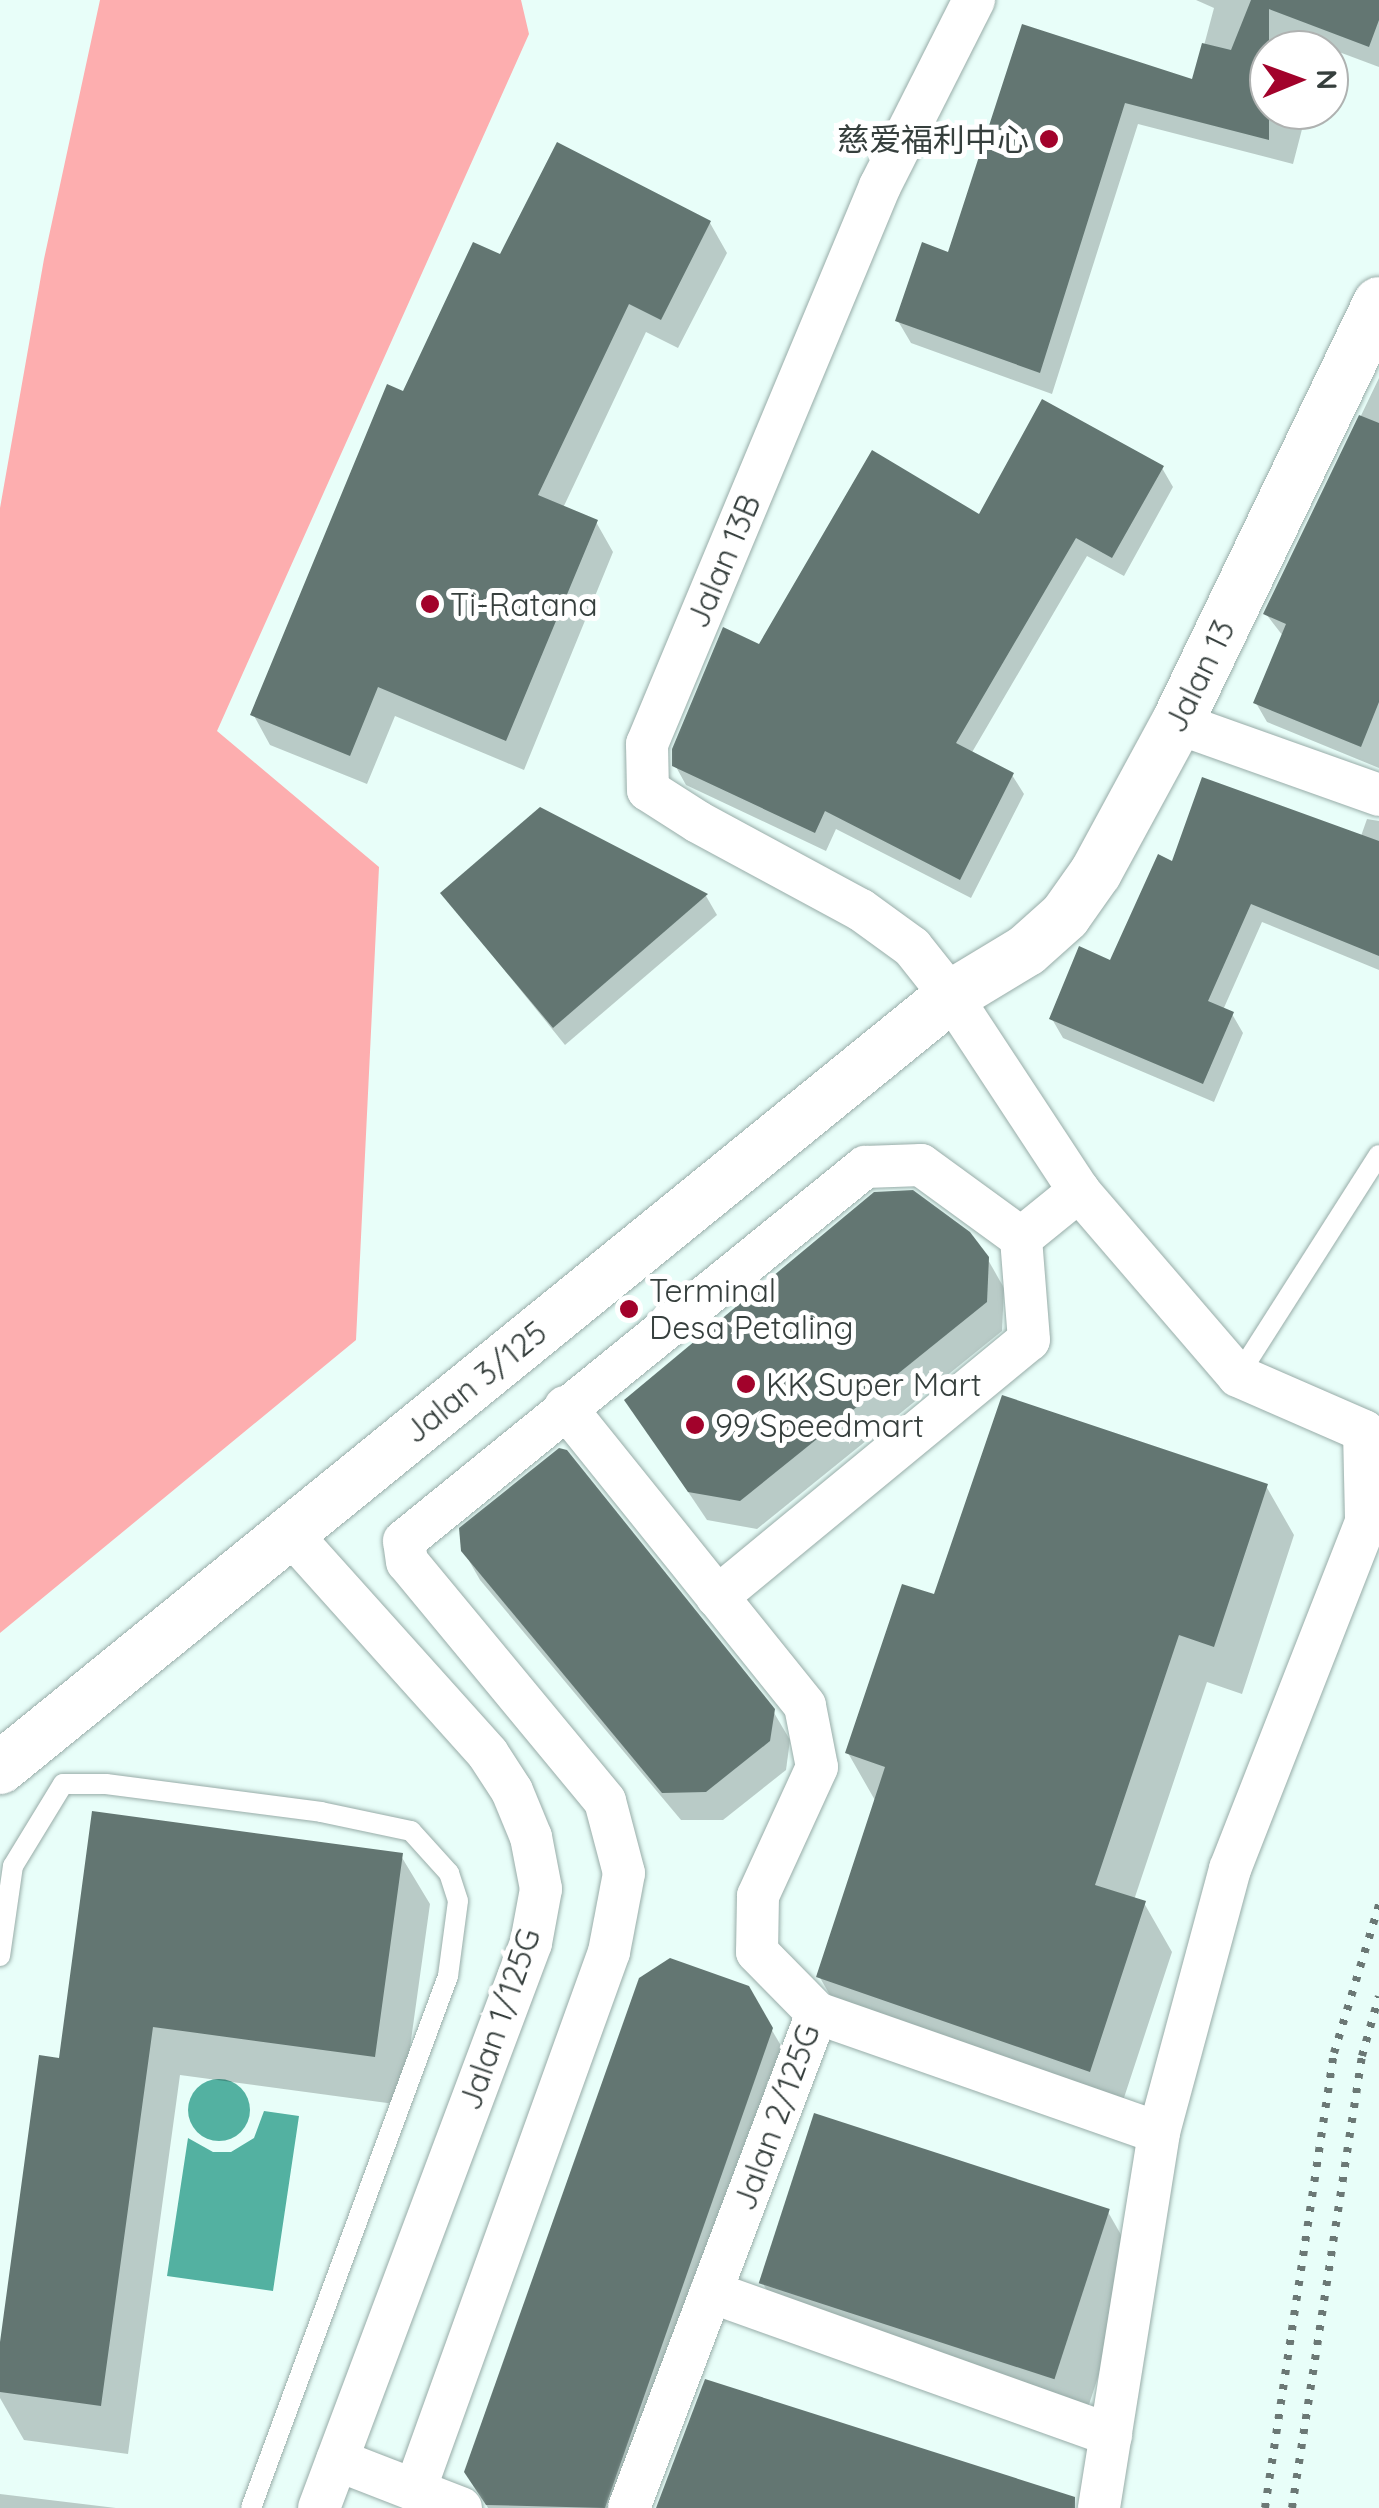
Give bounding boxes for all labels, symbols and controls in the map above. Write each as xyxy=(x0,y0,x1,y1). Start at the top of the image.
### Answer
north arrow xyxy=(1249,30,1349,130)
text: N xyxy=(1310,69,1345,90)
place label: 慈爱福利中心 xyxy=(837,120,1029,158)
marker: 慈爱福利中心 xyxy=(1038,128,1060,150)
street label: Jalan 13B xyxy=(678,489,768,633)
place label: Ti-Ratana xyxy=(450,585,598,623)
marker: Ti-Ratana xyxy=(419,593,441,615)
street label: Jalan 13 xyxy=(1155,614,1243,738)
place label: Terminal Desa Petaling xyxy=(649,1272,853,1347)
marker: Terminal Desa Petaling xyxy=(618,1298,640,1320)
street label: Jalan 3/125 xyxy=(396,1313,554,1451)
place label: KK Super Mart xyxy=(766,1365,982,1403)
marker: KK Super Mart xyxy=(735,1373,757,1395)
place label: 99 Speedmart xyxy=(715,1406,924,1444)
marker: 99 Speedmart xyxy=(684,1414,706,1436)
street label: Jalan 1/125G xyxy=(450,1923,548,2115)
street label: Jalan 2/125G xyxy=(725,2019,827,2215)

